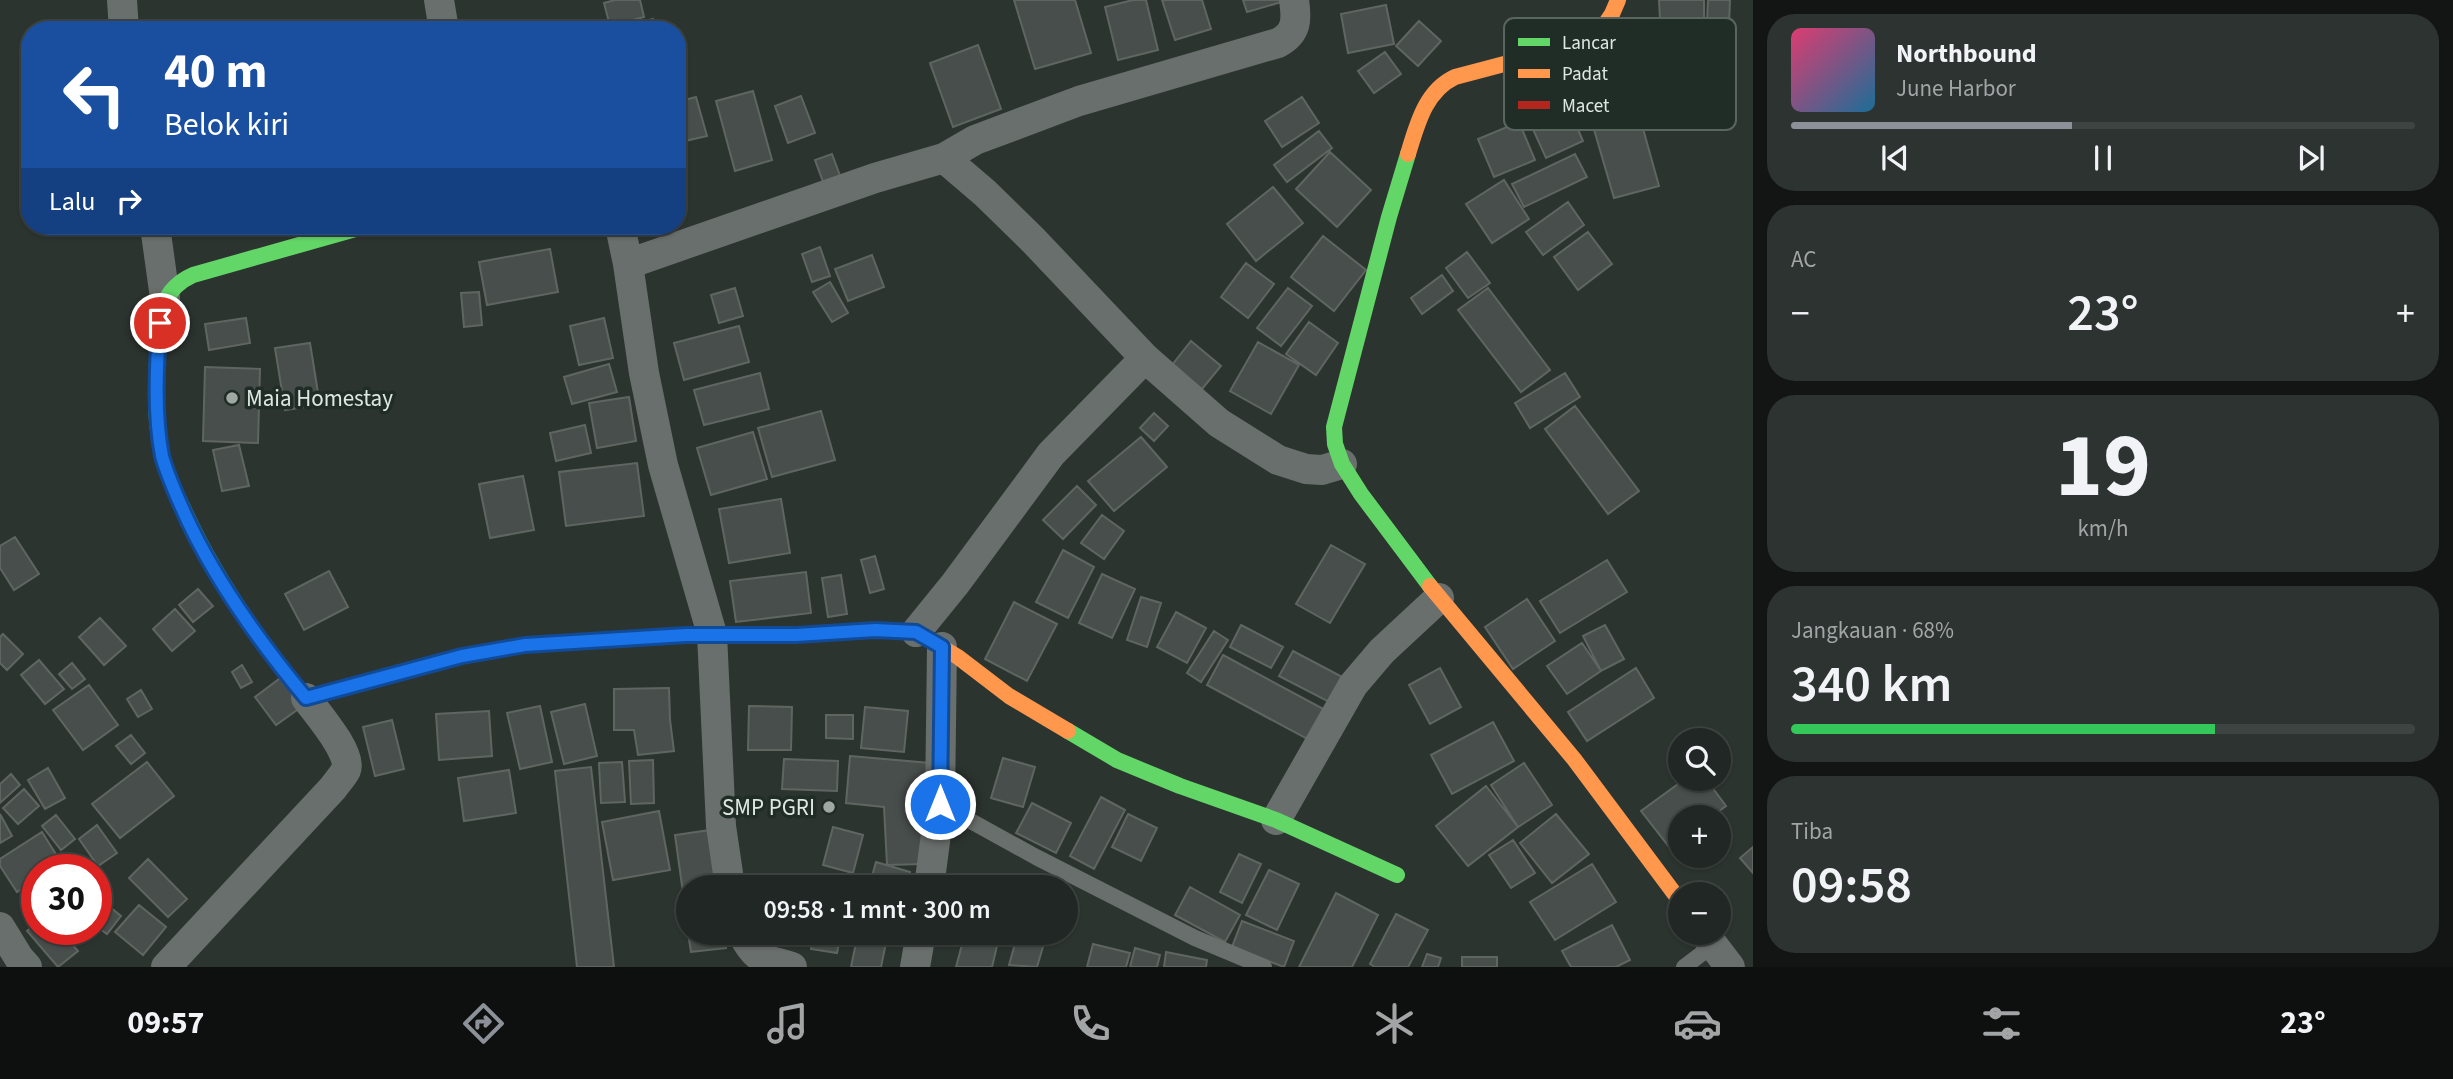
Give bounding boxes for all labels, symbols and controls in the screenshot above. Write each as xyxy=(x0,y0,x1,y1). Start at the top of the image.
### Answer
legend xyxy=(1504,18,1736,130)
text: Lancar xyxy=(1562,30,1616,57)
text: Northbound xyxy=(1896,35,2037,72)
text: 40 m xyxy=(164,37,268,107)
icon: left xyxy=(49,49,140,140)
text: Padat xyxy=(1562,61,1608,88)
text: June Harbor xyxy=(1896,72,2016,105)
text: Macet xyxy=(1562,93,1610,120)
text: Belok kiri xyxy=(164,102,289,148)
icon: previous xyxy=(1876,139,1914,177)
icon: pause xyxy=(2084,139,2122,177)
icon: next xyxy=(2292,139,2330,177)
icon: right xyxy=(110,182,148,220)
text: Lalu xyxy=(49,183,96,220)
text: AC xyxy=(1791,243,1816,276)
text: 23° xyxy=(2067,277,2139,351)
text: − xyxy=(1791,287,1810,341)
text: + xyxy=(2396,287,2415,341)
pin xyxy=(130,293,190,353)
icon: arrive xyxy=(141,304,179,342)
place label: Maia Homestay xyxy=(246,382,393,415)
marker: Maia Homestay xyxy=(224,390,240,406)
text: 19 xyxy=(2055,402,2151,531)
text: km/h xyxy=(2077,512,2129,545)
text: Jangkauan · 68% xyxy=(1791,614,1954,647)
text: 340 km xyxy=(1791,648,1952,722)
map controls xyxy=(1668,728,1731,945)
button: search xyxy=(1668,728,1731,791)
position arrow xyxy=(903,767,977,841)
place label: SMP PGRI xyxy=(722,791,815,824)
marker: SMP PGRI xyxy=(821,799,837,815)
button: + xyxy=(1668,805,1731,868)
text: Tiba xyxy=(1791,815,1833,848)
text: 09:58 xyxy=(1791,849,1912,923)
speed limit sign: 30 xyxy=(21,854,112,945)
button: − xyxy=(1668,882,1731,945)
text: 09:58 · 1 mnt · 300 m xyxy=(763,891,991,928)
icon: directions xyxy=(459,999,508,1048)
icon: music xyxy=(763,999,812,1048)
icon: phone xyxy=(1066,999,1115,1048)
icon: climate xyxy=(1370,999,1419,1048)
icon: car xyxy=(1673,999,1722,1048)
icon: filters xyxy=(1977,999,2026,1048)
text: 09:57 xyxy=(127,1000,204,1046)
text: 23° xyxy=(2280,1000,2326,1046)

